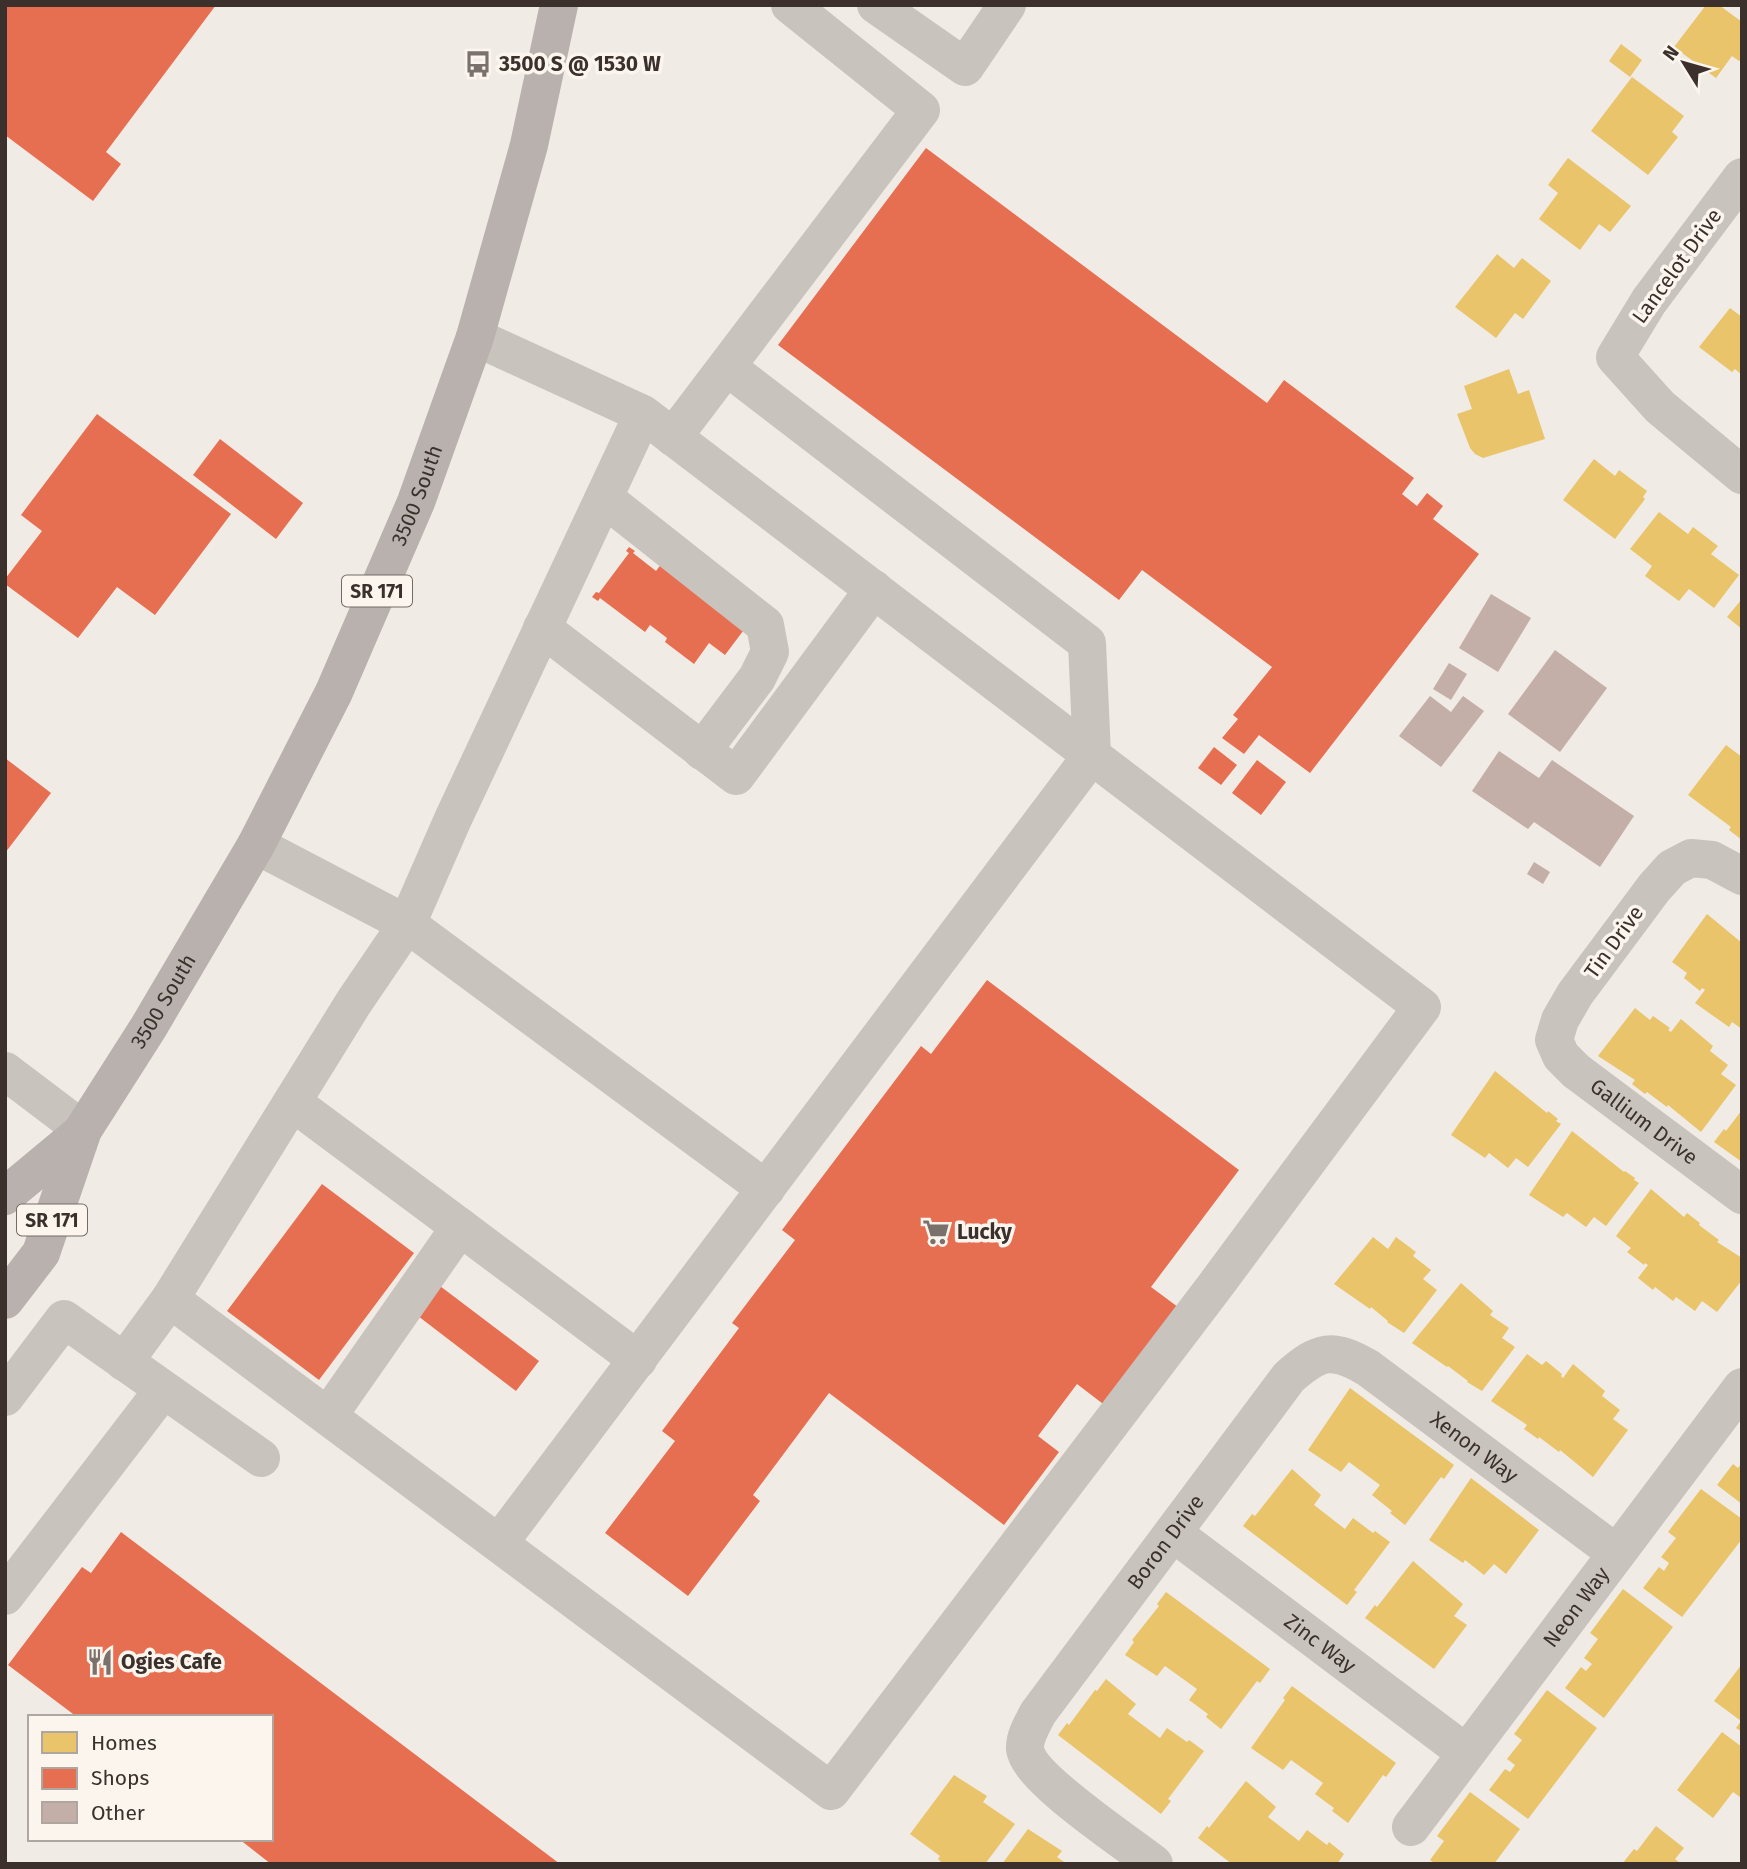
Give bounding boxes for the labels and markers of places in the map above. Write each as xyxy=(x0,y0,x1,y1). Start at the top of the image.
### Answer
bus stop icon: 3500 S @ 1530 W xyxy=(463,49,493,79)
place label: 3500 S @ 1530 W xyxy=(498,51,661,77)
supermarket icon: Lucky xyxy=(921,1217,951,1247)
place label: Lucky xyxy=(957,1219,1012,1245)
restaurant icon: Ogies Cafe xyxy=(85,1647,115,1677)
place label: Ogies Cafe xyxy=(121,1649,222,1675)

